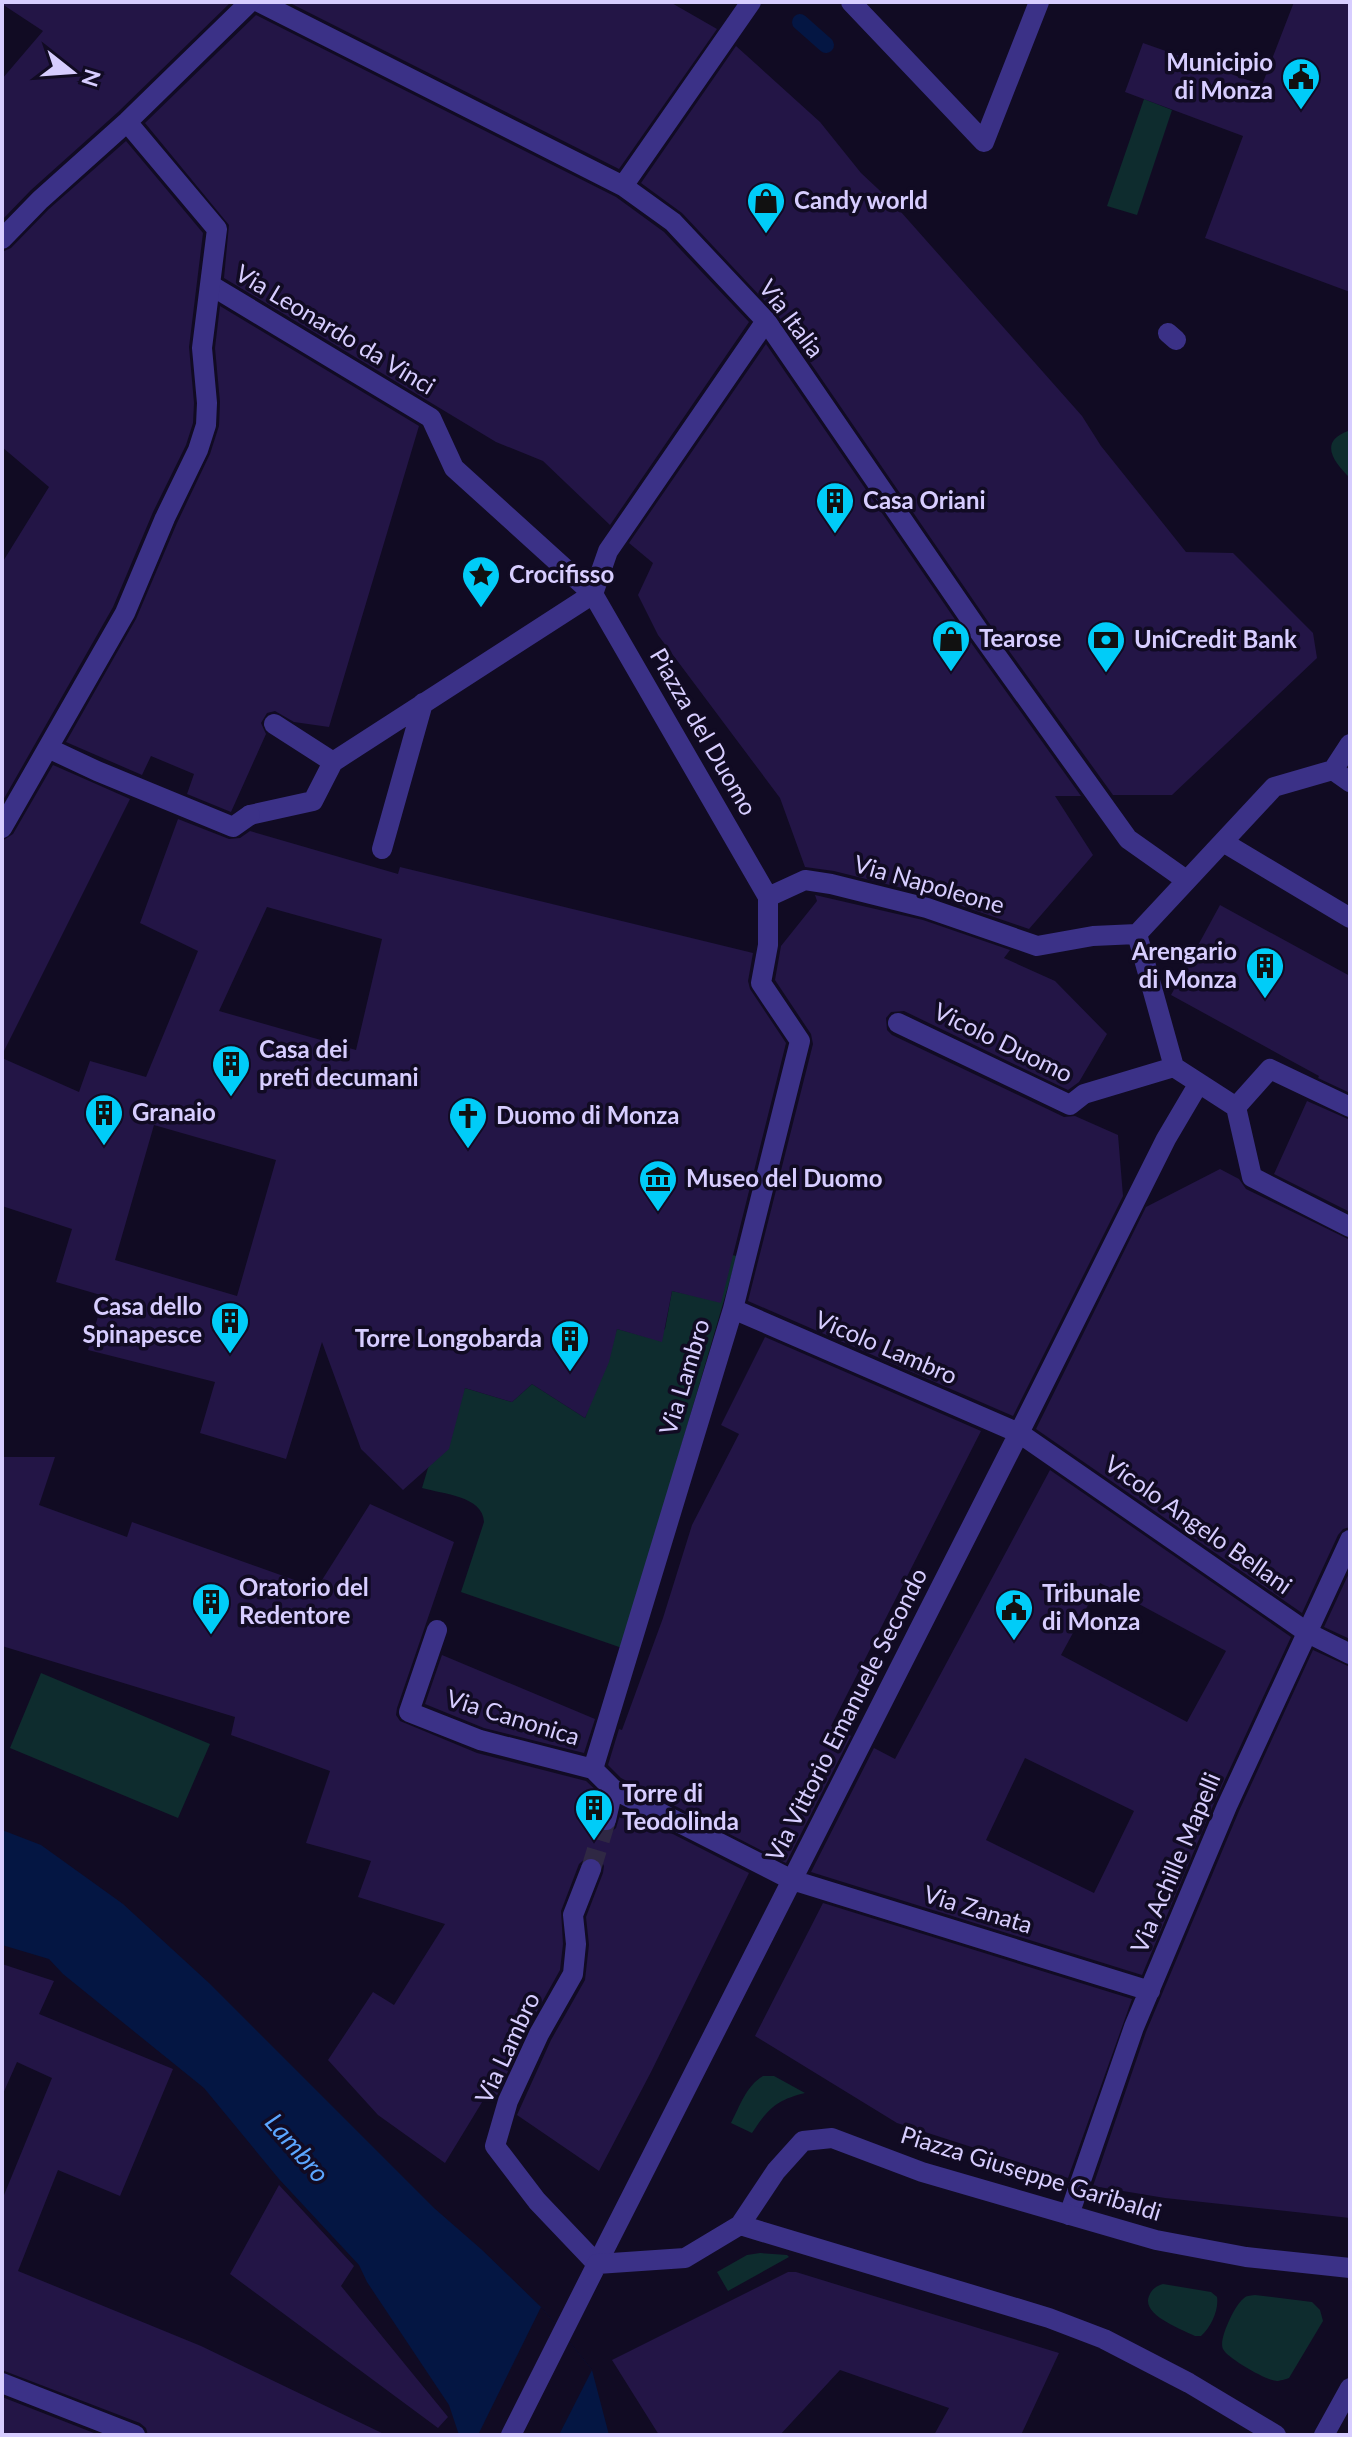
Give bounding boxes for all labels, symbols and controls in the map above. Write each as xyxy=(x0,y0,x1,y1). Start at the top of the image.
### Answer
north arrow xyxy=(32,32,112,112)
place label: Municipio di Monza xyxy=(1166,47,1273,104)
public building icon: Municipio di Monza xyxy=(1280,56,1322,111)
text: N xyxy=(76,66,107,90)
shop icon: Candy world xyxy=(745,180,787,235)
place label: Candy world xyxy=(794,185,928,214)
street label: Via Leonardo da Vinci xyxy=(231,258,441,400)
street label: Via Italia xyxy=(753,273,831,363)
building icon: Casa Oriani xyxy=(814,480,856,535)
place label: Casa Oriani xyxy=(863,485,986,514)
place icon: Crocifisso xyxy=(460,554,502,609)
place label: Crocifisso xyxy=(509,559,614,588)
shop icon: Tearose xyxy=(930,618,972,673)
bank icon: UniCredit Bank xyxy=(1085,619,1127,674)
place label: Tearose xyxy=(979,623,1061,652)
place label: UniCredit Bank xyxy=(1134,624,1297,653)
street label: Piazza del Duomo xyxy=(645,643,764,820)
street label: Via Napoleone xyxy=(851,848,1008,919)
place label: Arengario di Monza xyxy=(1131,936,1237,993)
building icon: Arengario di Monza xyxy=(1244,945,1286,1000)
street label: Vicolo Duomo xyxy=(930,996,1078,1088)
place label: Casa dei preti decumani xyxy=(259,1034,419,1091)
building icon: Casa dei preti decumani xyxy=(210,1043,252,1098)
building icon: Granaio xyxy=(83,1092,125,1147)
church icon: Duomo di Monza xyxy=(447,1095,489,1150)
place label: Granaio xyxy=(132,1097,216,1126)
place label: Duomo di Monza xyxy=(496,1100,680,1129)
museum icon: Museo del Duomo xyxy=(637,1158,679,1213)
place label: Museo del Duomo xyxy=(686,1163,883,1192)
place label: Casa dello Spinapesce xyxy=(82,1291,202,1348)
building icon: Casa dello Spinapesce xyxy=(209,1300,251,1355)
street label: Vicolo Lambro xyxy=(811,1304,962,1390)
street label: Via Lambro xyxy=(652,1315,715,1438)
building icon: Torre Longobarda xyxy=(549,1318,591,1373)
place label: Torre Longobarda xyxy=(355,1323,542,1352)
street label: Vicolo Angelo Bellani xyxy=(1100,1448,1298,1599)
street label: Via Vittorio Emanuele Secondo xyxy=(759,1563,932,1866)
place label: Oratorio del Redentore xyxy=(239,1572,369,1629)
place label: Tribunale di Monza xyxy=(1042,1578,1141,1635)
building icon: Oratorio del Redentore xyxy=(190,1581,232,1636)
public building icon: Tribunale di Monza xyxy=(993,1587,1035,1642)
street label: Via Canonica xyxy=(443,1683,583,1751)
street label: Via Achille Mapelli xyxy=(1124,1768,1226,1957)
place label: Torre di Teodolinda xyxy=(622,1778,739,1835)
building icon: Torre di Teodolinda xyxy=(573,1787,615,1842)
street label: Via Zanata xyxy=(921,1878,1036,1939)
street label: Via Lambro xyxy=(468,1987,545,2108)
water label: Lambro xyxy=(259,2106,337,2189)
street label: Piazza Giuseppe Garibaldi xyxy=(897,2119,1165,2226)

